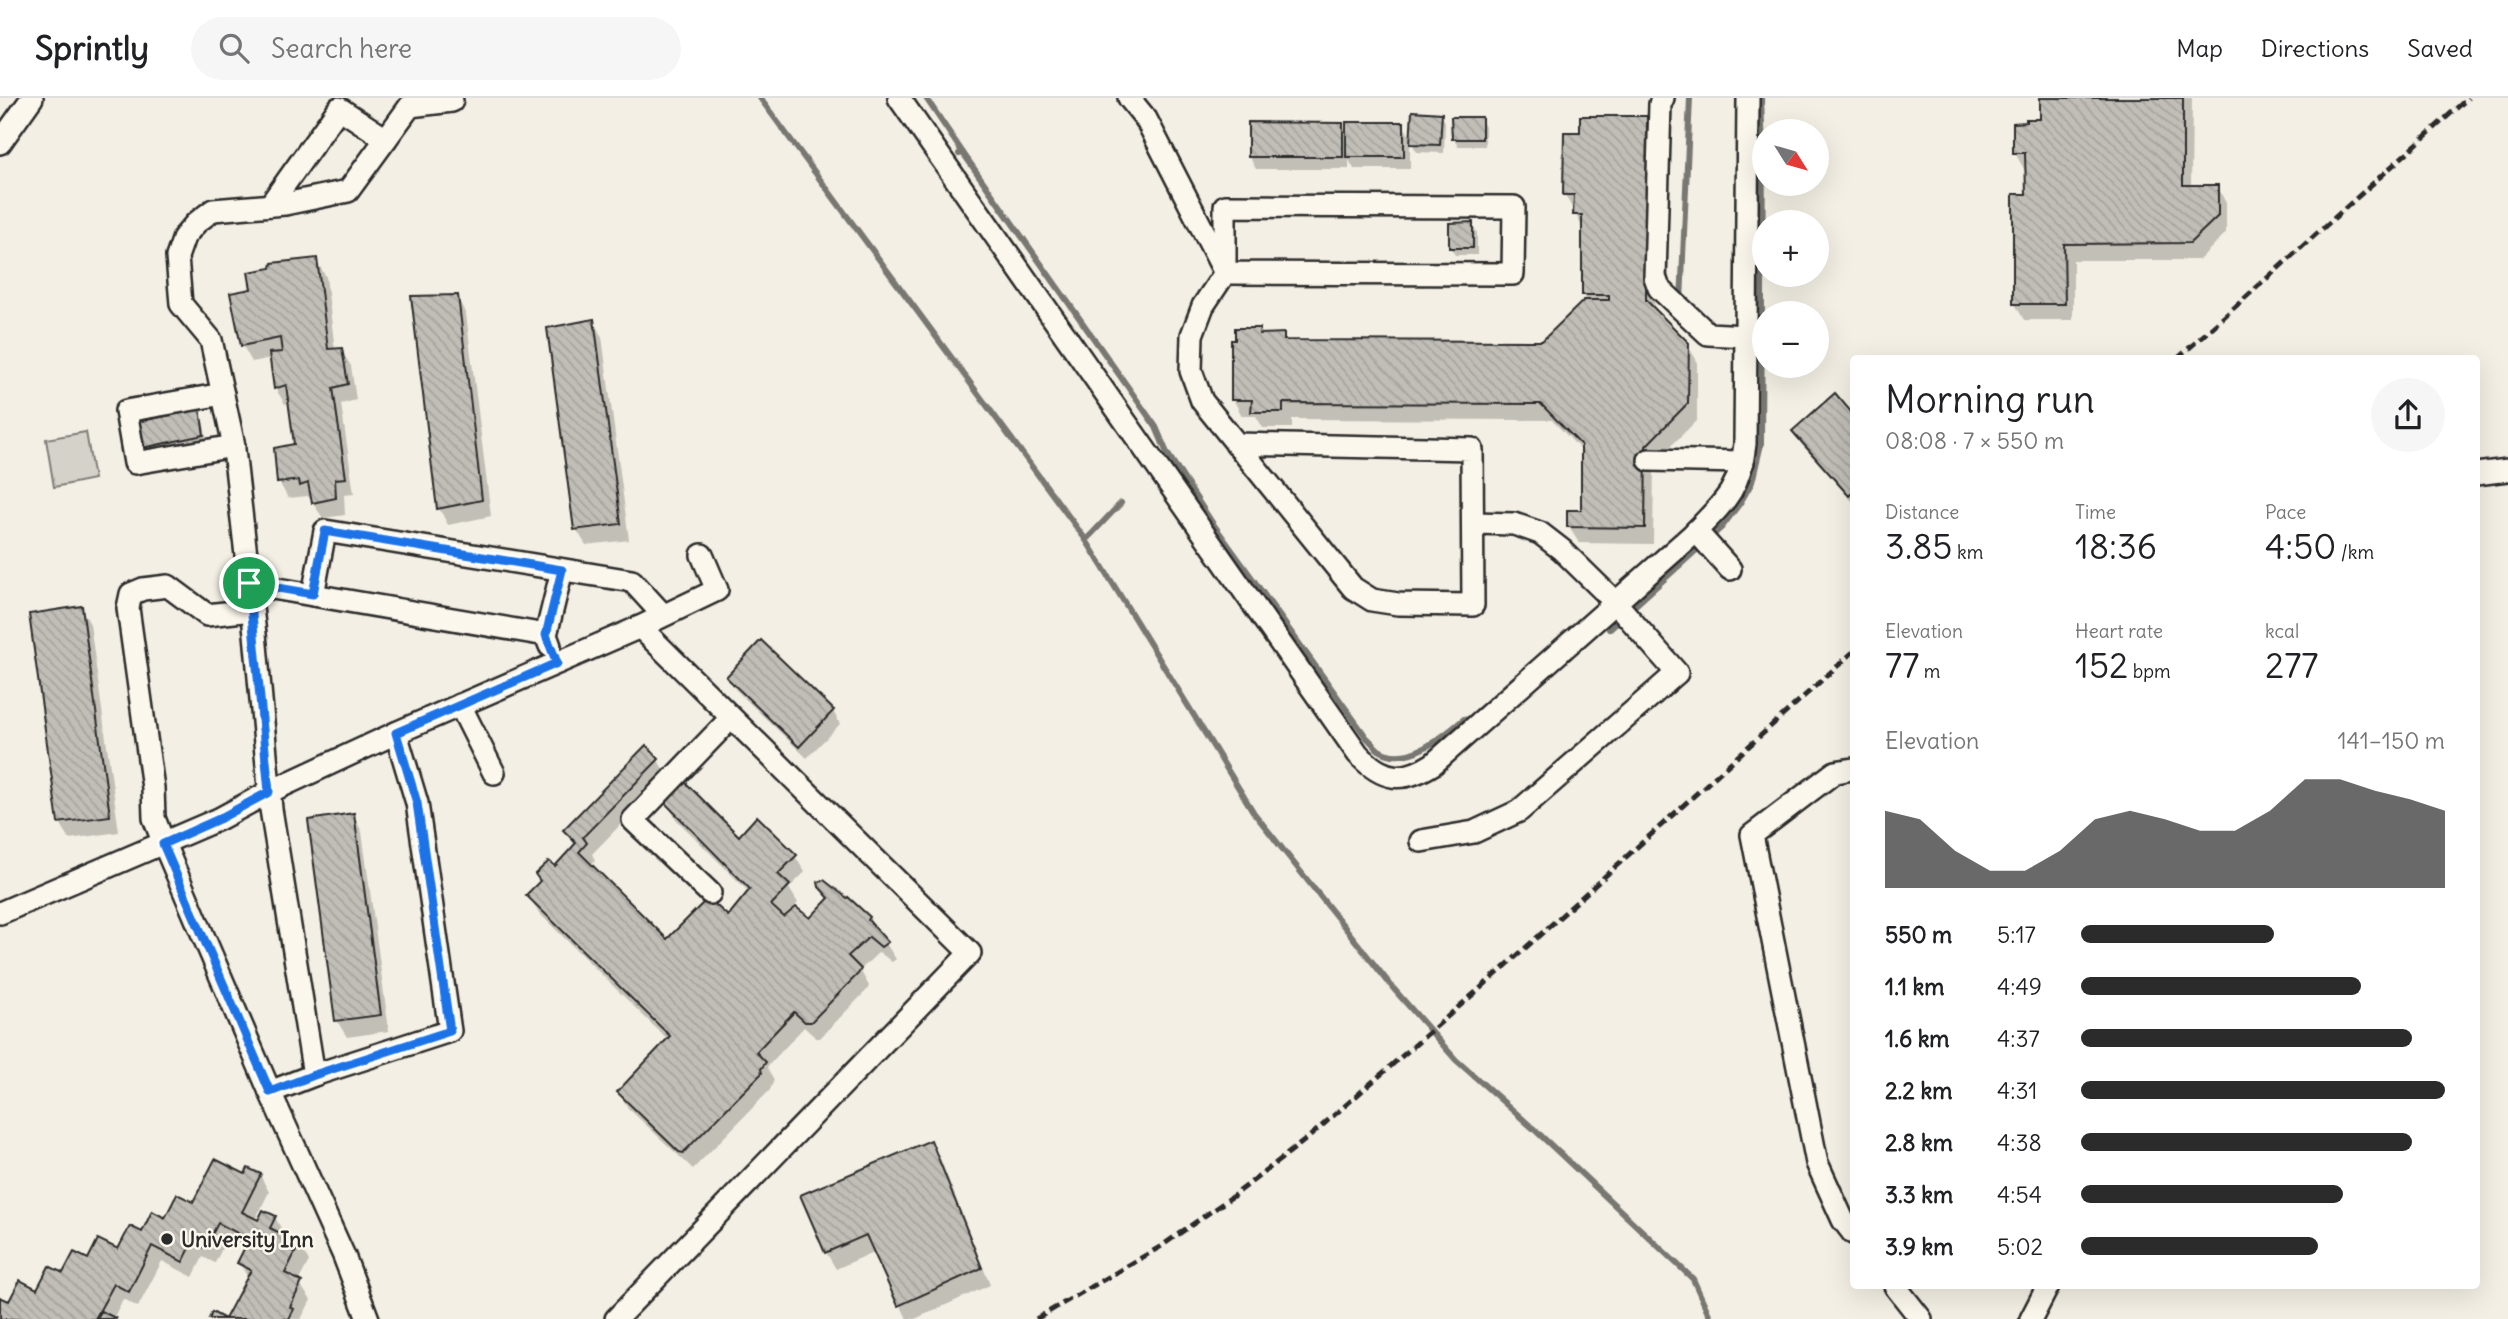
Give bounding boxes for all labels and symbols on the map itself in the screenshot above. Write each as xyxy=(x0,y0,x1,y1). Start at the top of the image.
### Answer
north arrow xyxy=(1752,119,1829,196)
pin xyxy=(219,553,279,613)
place label: University Inn xyxy=(181,1226,314,1253)
marker: University Inn xyxy=(159,1231,175,1247)

